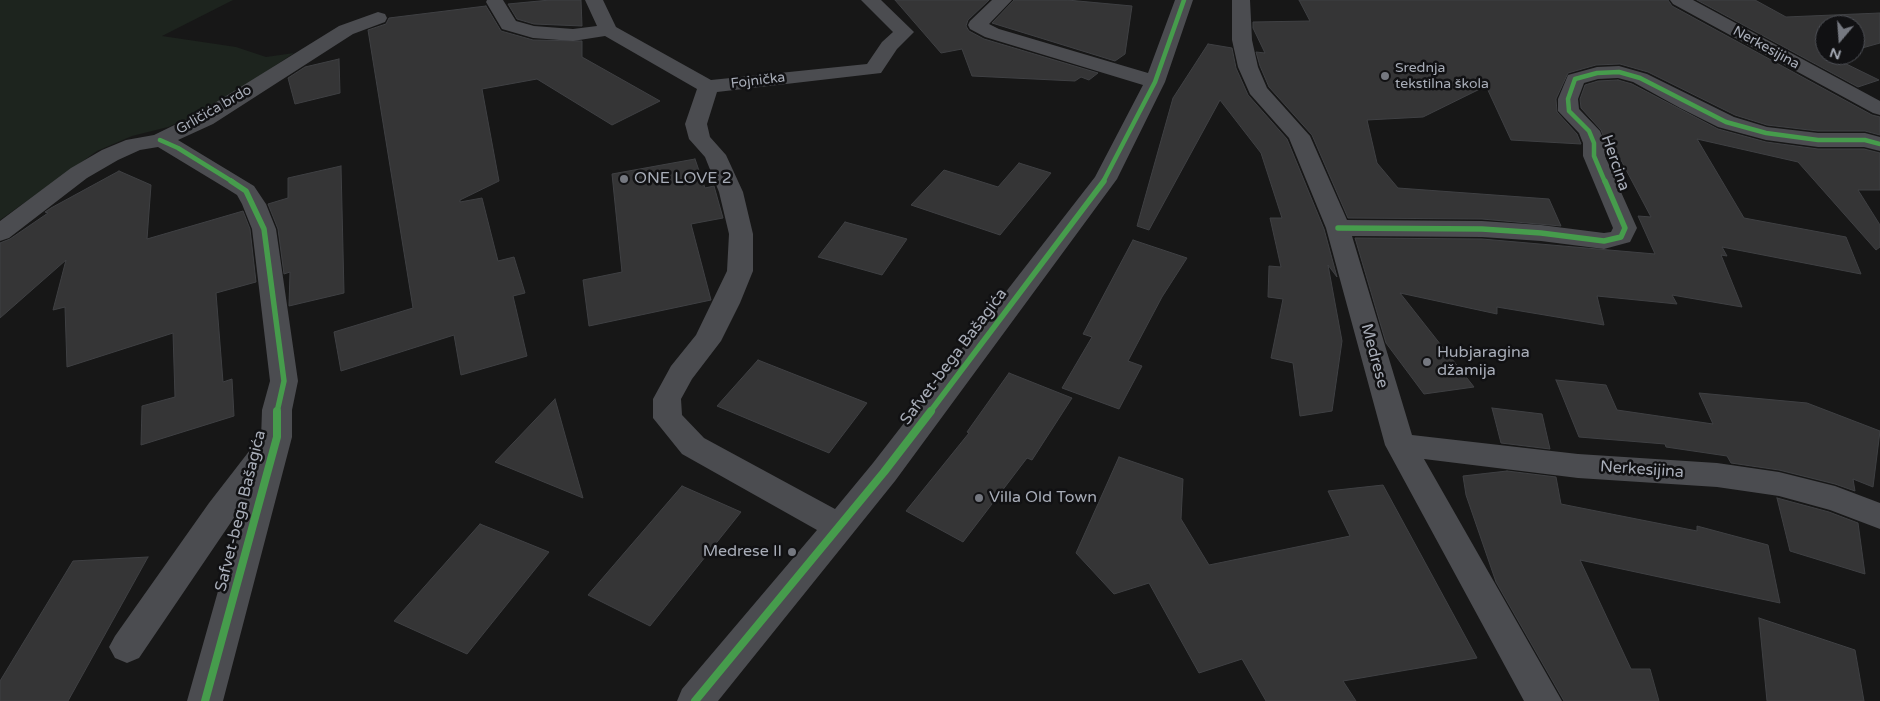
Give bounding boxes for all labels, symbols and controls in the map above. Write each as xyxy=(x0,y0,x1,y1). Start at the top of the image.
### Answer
north arrow xyxy=(1815,15,1865,65)
street label: Nerkesijina xyxy=(1730,23,1802,73)
text: N xyxy=(1828,44,1843,64)
place label: Srednja tekstilna škola xyxy=(1395,60,1489,92)
street label: Fojnička xyxy=(730,69,786,93)
marker: Srednja tekstilna škola xyxy=(1379,70,1391,82)
street label: Grličića brdo xyxy=(173,82,255,138)
street label: Hercina xyxy=(1596,132,1634,194)
place label: ONE LOVE 2 xyxy=(634,169,732,189)
marker: ONE LOVE 2 xyxy=(618,173,630,185)
street label: Safvet-bega Bašagića xyxy=(897,285,1011,429)
street label: Medrese xyxy=(1356,322,1392,390)
place label: Hubjaragina džamija xyxy=(1437,343,1530,381)
marker: Hubjaragina džamija xyxy=(1421,356,1433,368)
street label: Safvet-bega Bašagića xyxy=(212,428,270,594)
street label: Nerkesijina xyxy=(1599,457,1685,483)
place label: Villa Old Town xyxy=(989,488,1097,508)
marker: Villa Old Town xyxy=(973,492,985,504)
place label: Medrese II xyxy=(703,542,782,562)
marker: Medrese II xyxy=(786,546,798,558)

